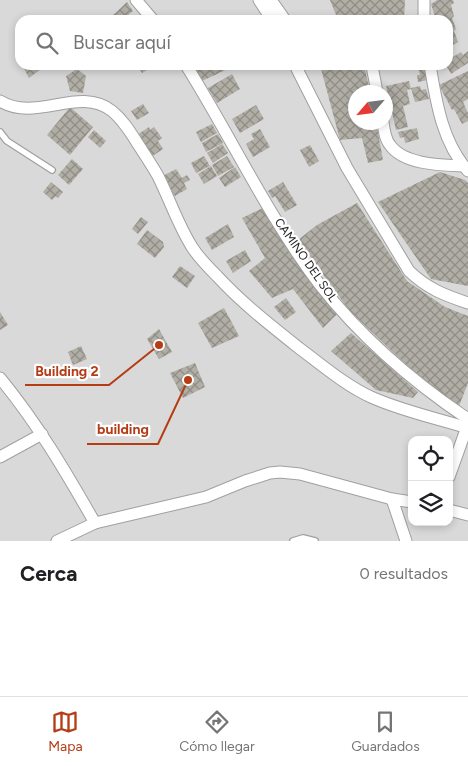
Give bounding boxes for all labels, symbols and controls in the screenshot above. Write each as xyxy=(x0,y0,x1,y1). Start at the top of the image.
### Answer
search box xyxy=(15,15,453,70)
icon: search xyxy=(33,29,61,57)
text: Buscar aquí xyxy=(73,31,171,54)
north arrow xyxy=(348,85,393,130)
street label: CAMINO DEL SOL xyxy=(272,215,341,305)
callout: Building 2 xyxy=(25,356,109,385)
text: Building 2 xyxy=(35,363,99,380)
callout: building xyxy=(87,415,158,444)
text: building xyxy=(97,421,149,438)
map controls xyxy=(408,436,453,526)
button: locate xyxy=(408,436,453,481)
button: layers xyxy=(408,481,453,526)
text: Cerca xyxy=(20,561,77,586)
text: 0 resultados xyxy=(359,564,448,583)
tab: Mapa xyxy=(48,708,83,755)
tab: Cómo llegar xyxy=(179,708,255,755)
tab: Guardados xyxy=(351,708,420,755)

